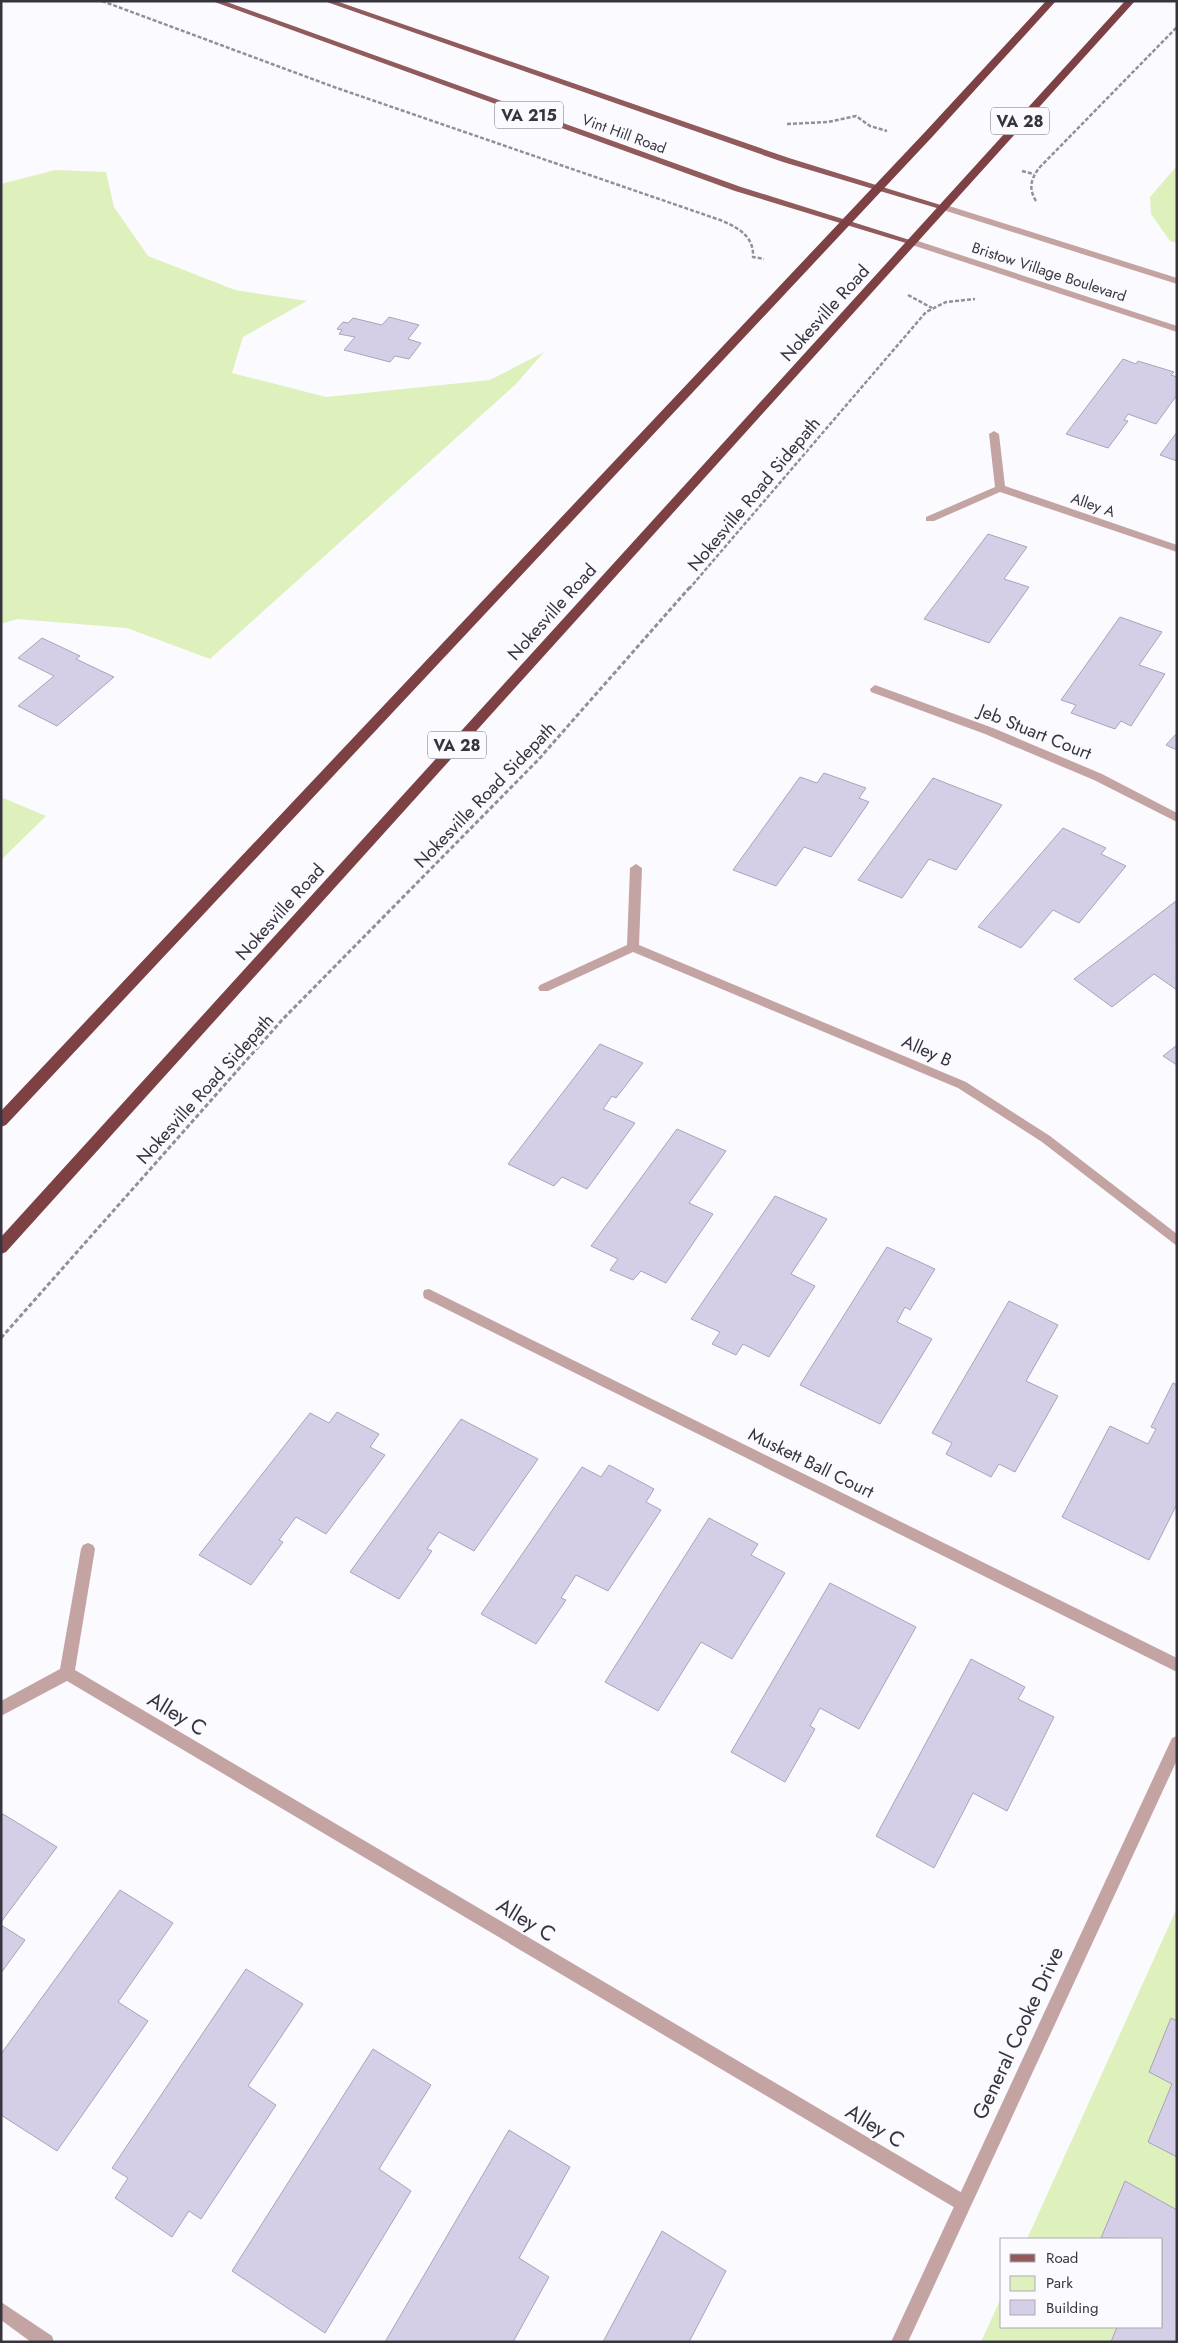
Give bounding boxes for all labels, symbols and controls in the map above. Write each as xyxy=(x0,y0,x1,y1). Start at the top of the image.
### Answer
road number: VA 215 xyxy=(495,102,563,128)
road number: VA 28 xyxy=(991,108,1049,134)
street label: Vint Hill Road xyxy=(579,109,669,159)
street label: Bristow Village Boulevard xyxy=(969,237,1129,307)
street label: Nokesville Road xyxy=(774,259,876,367)
street label: Nokesville Road Sidepath xyxy=(682,411,826,577)
street label: Alley A xyxy=(1068,487,1118,523)
street label: Nokesville Road xyxy=(501,558,603,666)
street label: Jeb Stuart Court xyxy=(973,697,1096,767)
street label: Nokesville Road Sidepath xyxy=(408,716,562,874)
road number: VA 28 xyxy=(428,732,486,758)
street label: Nokesville Road xyxy=(229,858,331,966)
street label: Nokesville Road Sidepath xyxy=(130,1008,280,1170)
street label: Alley B xyxy=(898,1028,956,1074)
street label: Muskett Ball Court xyxy=(744,1421,879,1505)
street label: Alley C xyxy=(142,1685,212,1743)
street label: Alley C xyxy=(491,1891,561,1949)
street label: General Cooke Drive xyxy=(965,1942,1071,2124)
street label: Alley C xyxy=(840,2097,910,2155)
legend xyxy=(1000,2238,1163,2328)
text: Road xyxy=(1046,2247,1078,2269)
text: Park xyxy=(1046,2272,1073,2294)
text: Building xyxy=(1046,2297,1098,2319)

